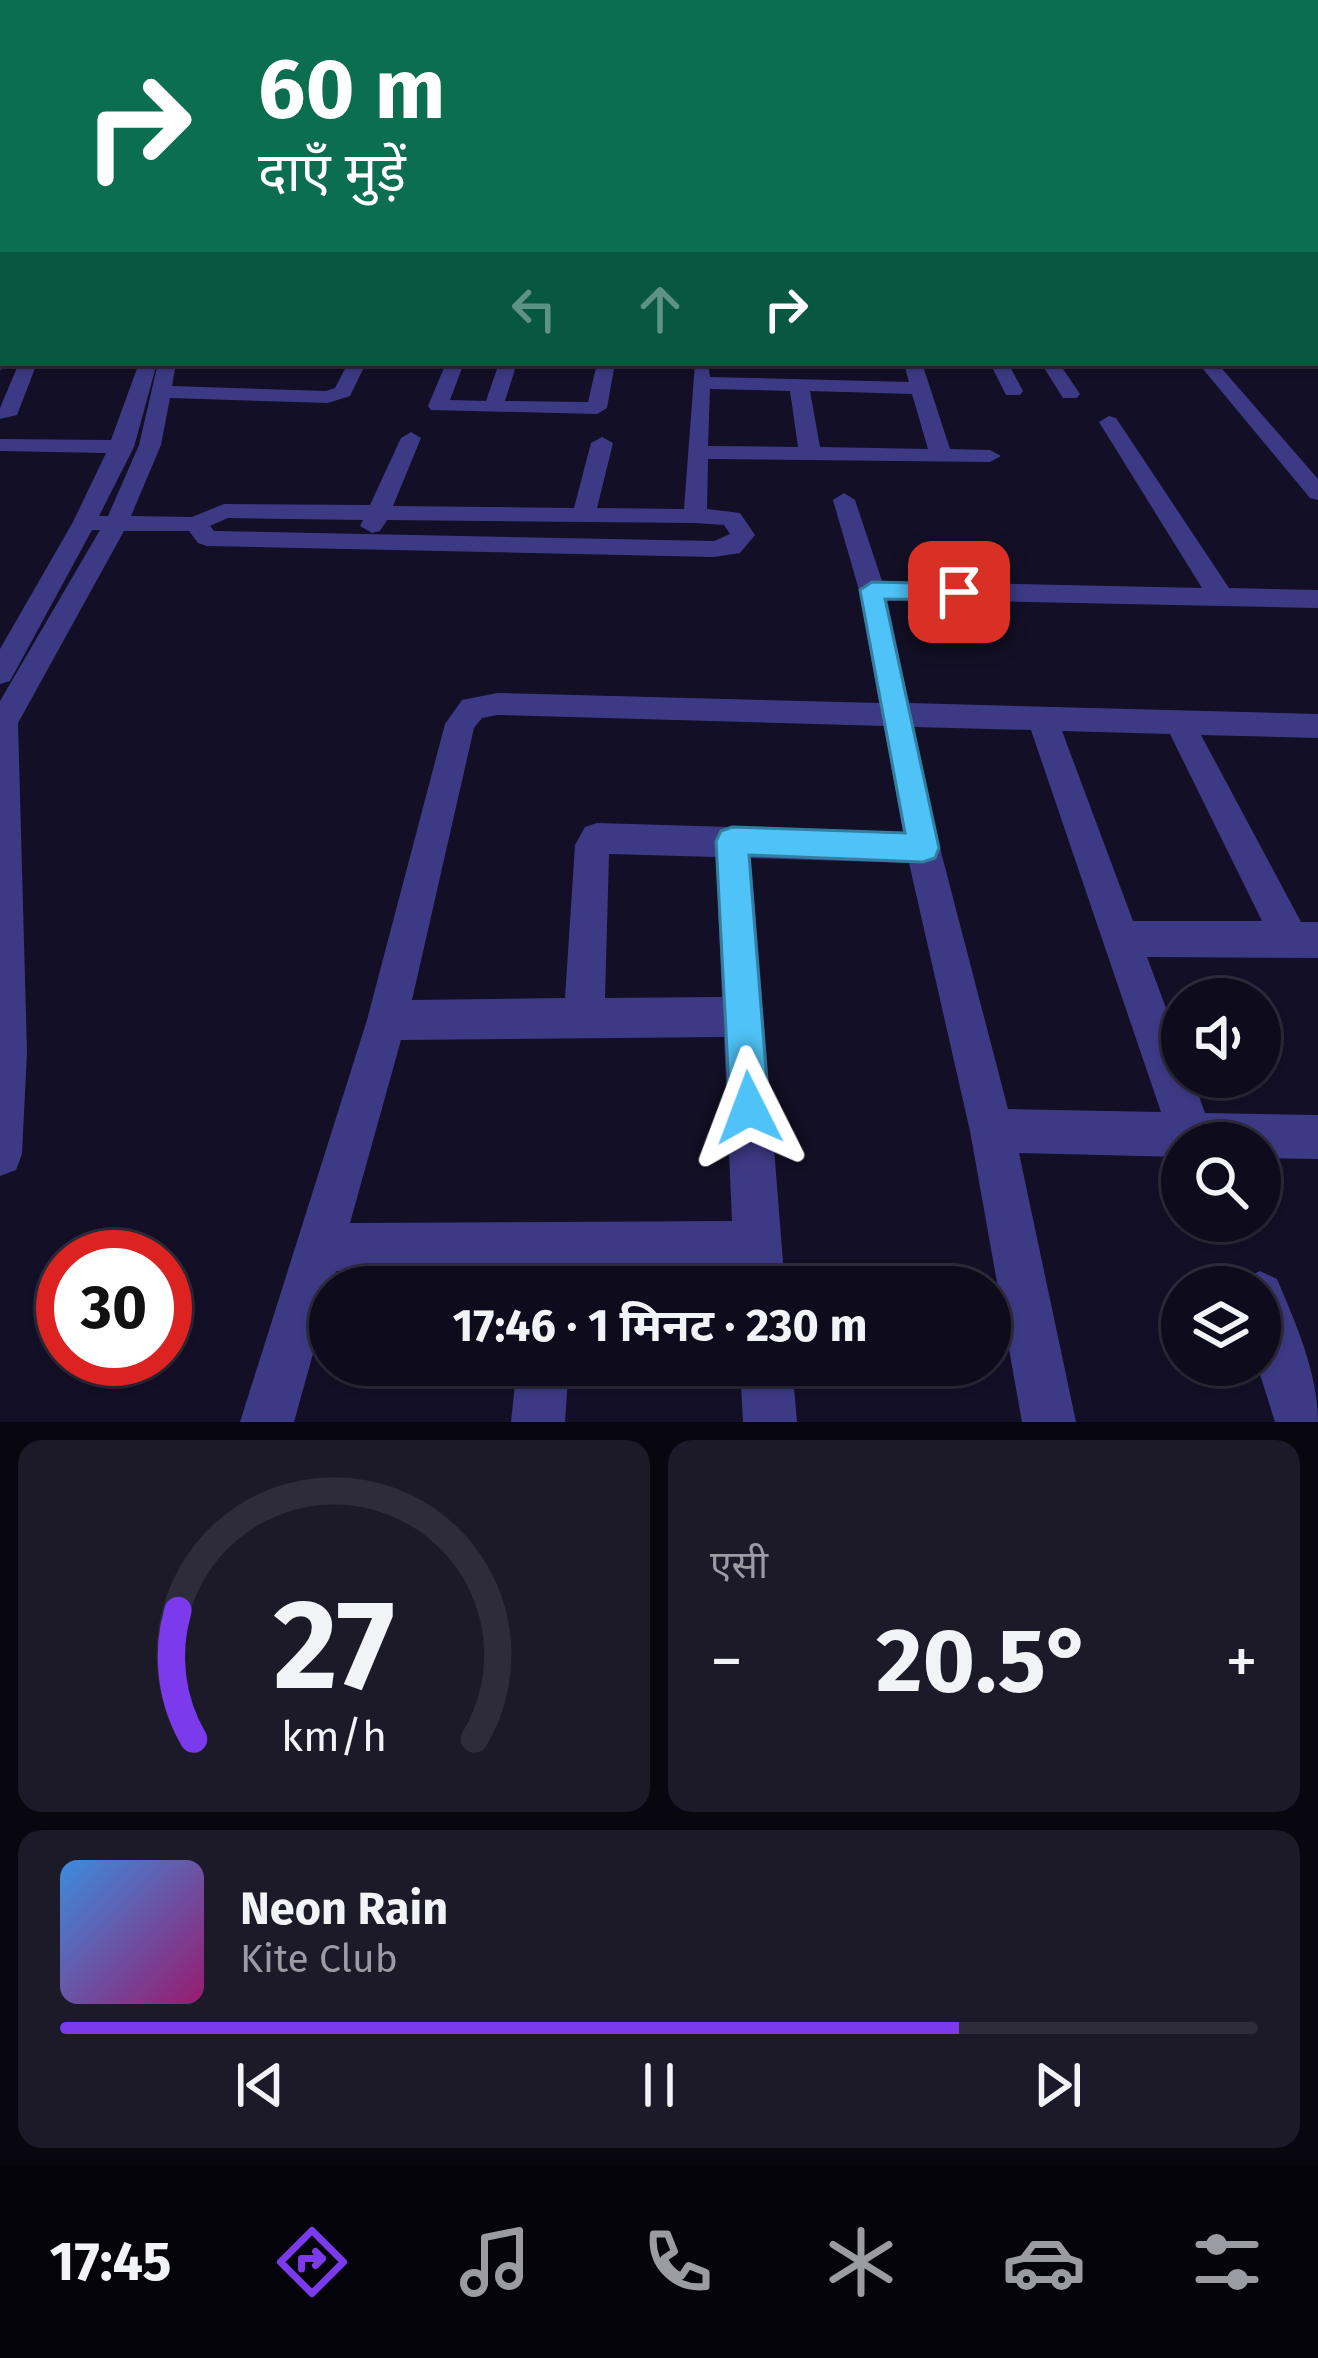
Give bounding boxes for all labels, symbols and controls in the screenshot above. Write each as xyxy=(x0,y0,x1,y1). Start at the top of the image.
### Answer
text: 60 m xyxy=(258,39,445,140)
icon: right xyxy=(60,48,216,204)
text: दाएँ मुड़ें xyxy=(258,141,406,205)
icon: left xyxy=(501,276,567,342)
icon: ahead xyxy=(627,276,693,342)
icon: right xyxy=(753,276,819,342)
pin xyxy=(908,541,1010,643)
icon: arrive xyxy=(926,559,992,625)
map controls xyxy=(1161,978,1281,1386)
button: sound xyxy=(1161,978,1281,1098)
position arrow xyxy=(686,1045,812,1171)
button: search xyxy=(1161,1122,1281,1242)
speed limit sign: 30 xyxy=(36,1230,192,1386)
button: layers xyxy=(1161,1266,1281,1386)
text: 17:46 · 1 मिनट · 230 m xyxy=(452,1299,868,1353)
text: एसी xyxy=(710,1542,768,1588)
text: 27 xyxy=(273,1571,395,1721)
text: 20.5° xyxy=(876,1607,1092,1715)
text: − xyxy=(710,1622,743,1701)
text: + xyxy=(1225,1622,1258,1701)
text: km/h xyxy=(281,1711,387,1762)
text: Neon Rain xyxy=(240,1882,448,1936)
text: Kite Club xyxy=(240,1936,398,1982)
icon: previous xyxy=(227,2052,293,2118)
icon: pause xyxy=(626,2052,692,2118)
icon: next xyxy=(1025,2052,1091,2118)
icon: directions xyxy=(270,2220,354,2304)
icon: music xyxy=(453,2220,537,2304)
icon: phone xyxy=(636,2220,720,2304)
icon: climate xyxy=(819,2220,903,2304)
icon: car xyxy=(1002,2220,1086,2304)
icon: filters xyxy=(1185,2220,1269,2304)
text: 17:45 xyxy=(49,2230,171,2294)

